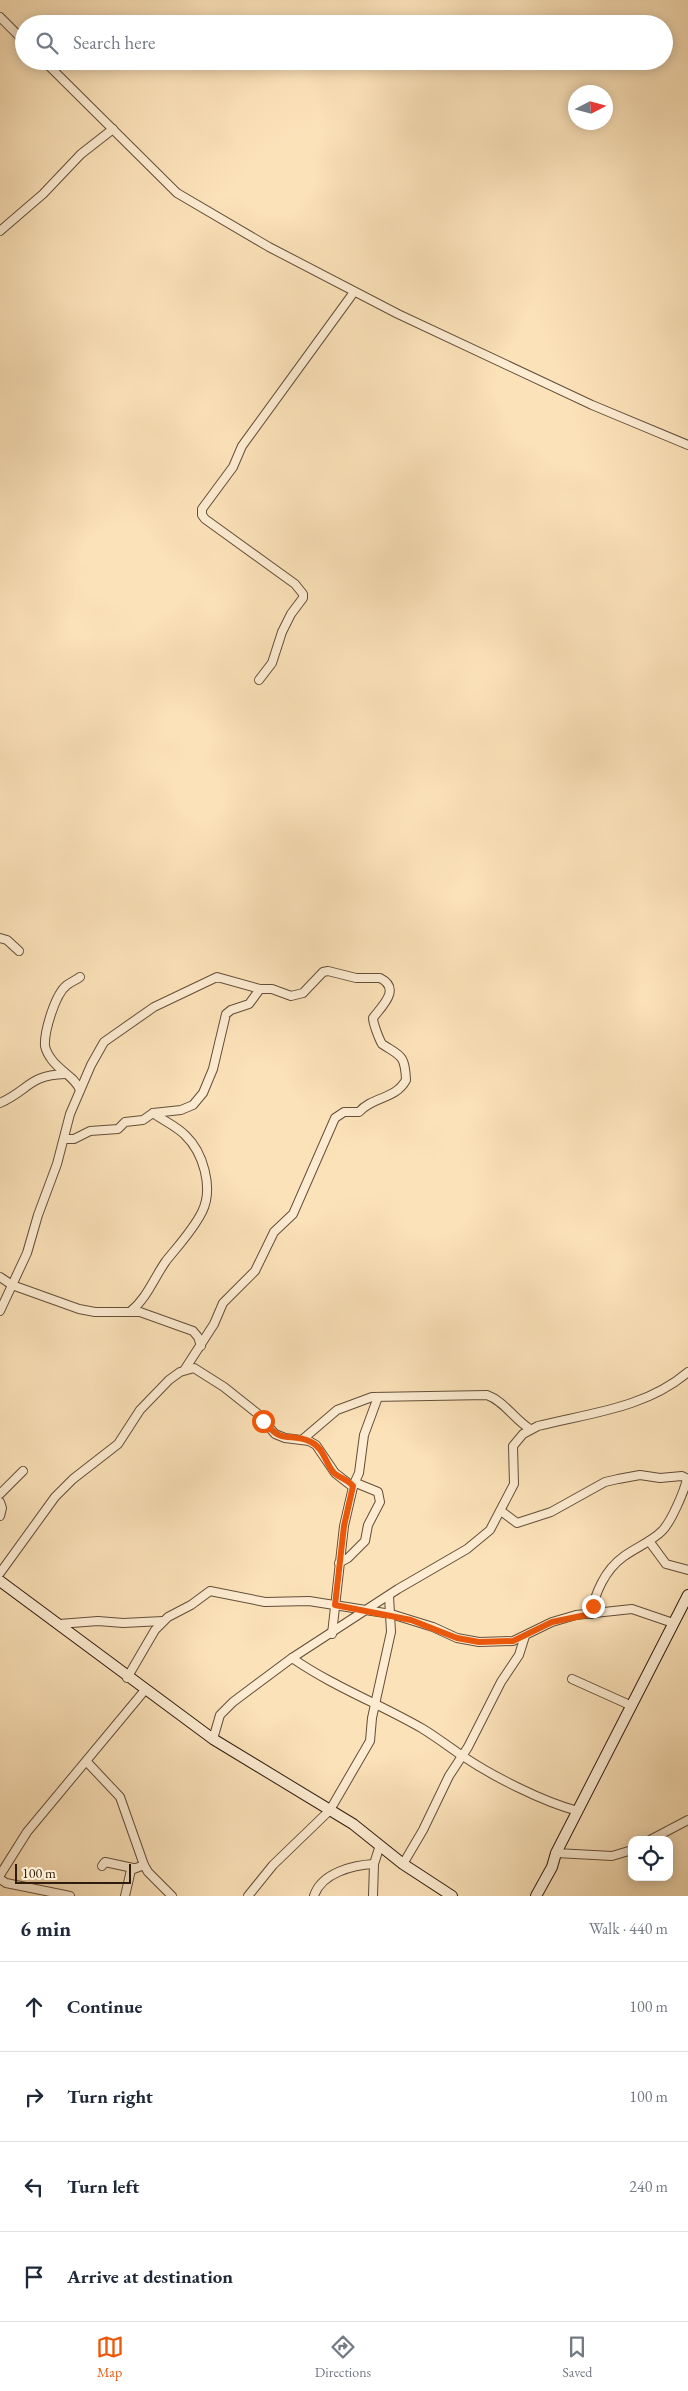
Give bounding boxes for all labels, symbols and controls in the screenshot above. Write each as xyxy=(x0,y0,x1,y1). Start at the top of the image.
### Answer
search box xyxy=(15,15,673,70)
icon: search xyxy=(33,29,61,57)
text: Search here xyxy=(73,30,155,55)
north arrow xyxy=(568,85,613,130)
route start xyxy=(252,1410,275,1433)
route end xyxy=(582,1595,605,1618)
map controls xyxy=(628,1836,673,1881)
button: locate xyxy=(628,1836,673,1881)
scale bar xyxy=(15,1861,131,1884)
text: 100 m xyxy=(22,1864,56,1882)
text: 6 min xyxy=(20,1915,71,1942)
text: Walk · 440 m xyxy=(589,1918,668,1939)
icon: ahead xyxy=(20,1993,48,2021)
text: Continue xyxy=(67,1994,142,2019)
text: 100 m xyxy=(629,1996,668,2017)
icon: right xyxy=(20,2083,48,2111)
text: Turn right xyxy=(67,2084,153,2109)
text: 100 m xyxy=(629,2086,668,2107)
icon: left xyxy=(20,2173,48,2201)
text: Turn left xyxy=(67,2174,139,2199)
text: 240 m xyxy=(629,2176,668,2197)
icon: arrive xyxy=(20,2263,48,2291)
text: Arrive at destination xyxy=(67,2264,233,2289)
tab: Map xyxy=(96,2333,124,2381)
tab: Directions xyxy=(315,2333,371,2381)
tab: Saved xyxy=(562,2333,592,2381)

